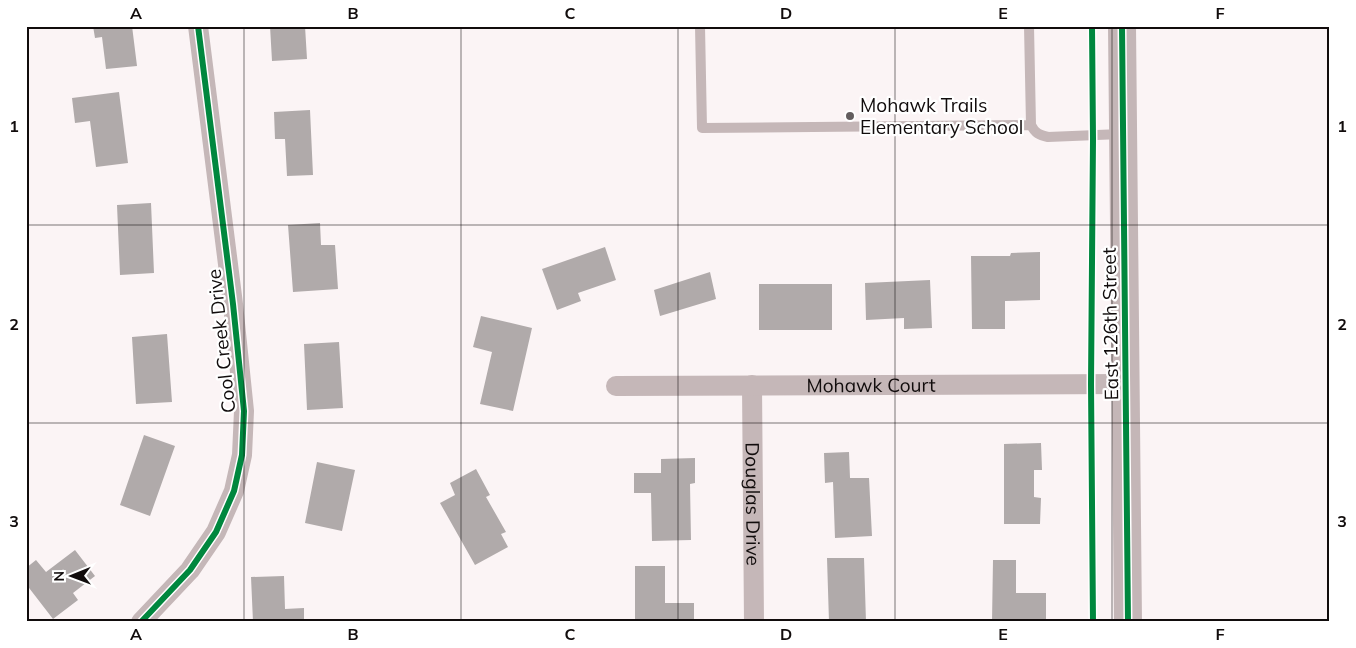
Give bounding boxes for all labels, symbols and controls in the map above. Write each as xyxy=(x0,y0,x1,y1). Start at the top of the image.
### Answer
text: A xyxy=(130,3,142,23)
text: B xyxy=(347,3,359,23)
text: C xyxy=(565,3,576,23)
text: D xyxy=(780,3,792,23)
text: E xyxy=(998,3,1008,23)
text: F xyxy=(1215,3,1225,23)
place label: Mohawk Trails Elementary School xyxy=(860,93,1023,139)
marker: Mohawk Trails Elementary School xyxy=(844,110,856,122)
text: 1 xyxy=(9,116,19,136)
text: 1 xyxy=(1337,116,1347,136)
street label: East 126th Street xyxy=(1097,247,1123,401)
street label: Cool Creek Drive xyxy=(202,268,240,414)
text: 2 xyxy=(9,314,19,334)
text: 2 xyxy=(1337,314,1347,334)
street label: Mohawk Court xyxy=(806,373,936,397)
street label: Douglas Drive xyxy=(740,442,766,566)
text: 3 xyxy=(9,511,19,531)
text: 3 xyxy=(1337,511,1347,531)
north arrow xyxy=(48,550,98,600)
text: N xyxy=(50,571,68,582)
text: A xyxy=(130,624,142,644)
text: B xyxy=(347,624,359,644)
text: C xyxy=(565,624,576,644)
text: D xyxy=(780,624,792,644)
text: E xyxy=(998,624,1008,644)
text: F xyxy=(1215,624,1225,644)

